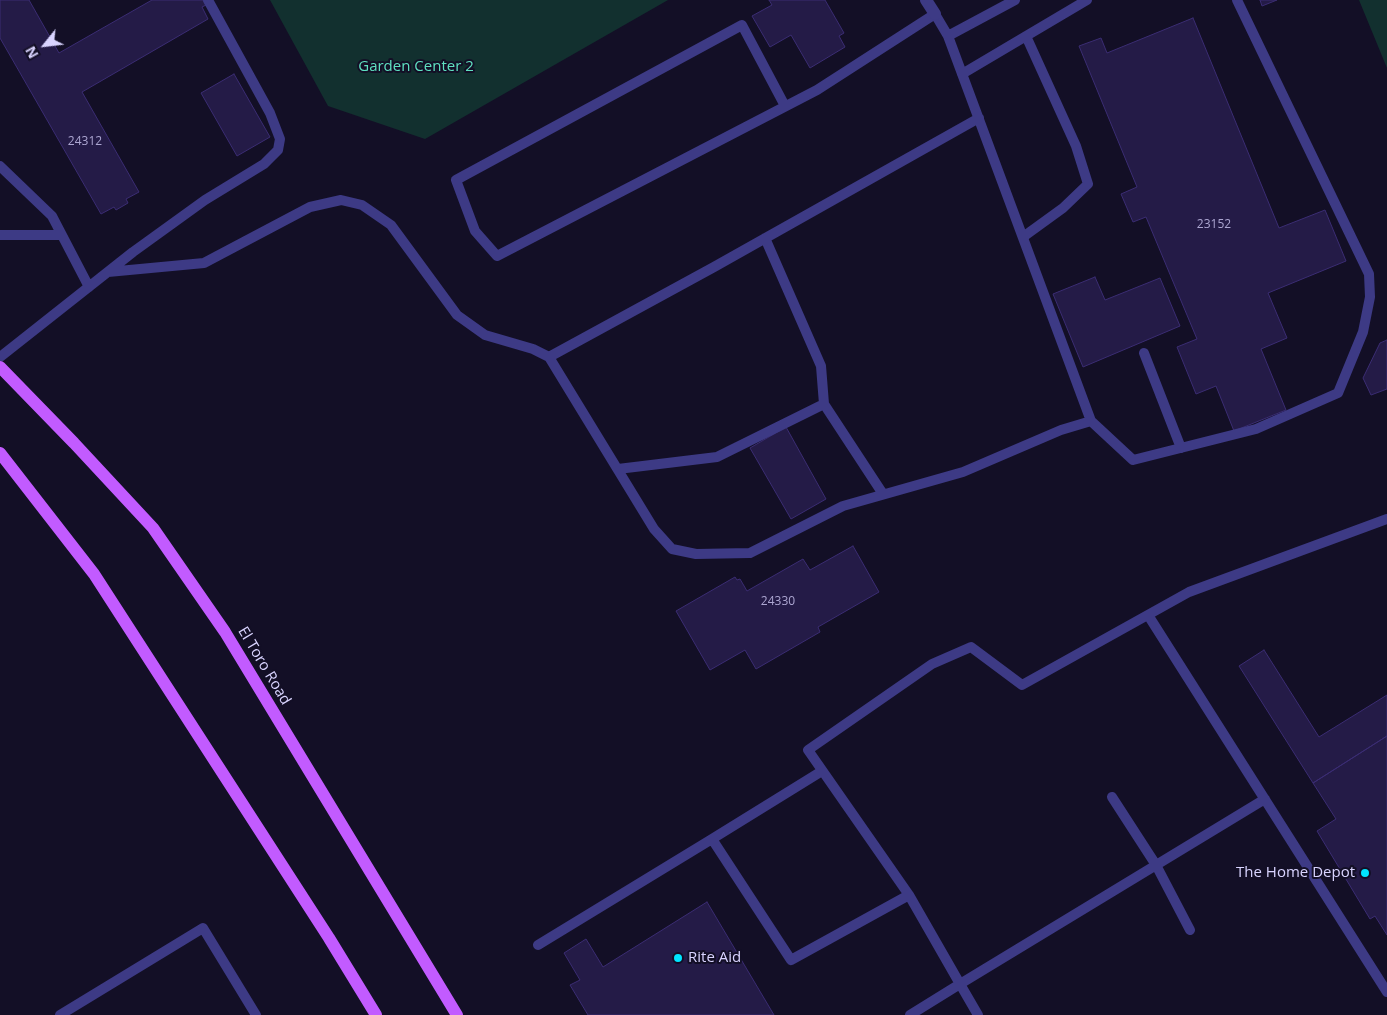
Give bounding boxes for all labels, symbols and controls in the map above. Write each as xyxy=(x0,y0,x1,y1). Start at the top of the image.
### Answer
north arrow xyxy=(20,20,70,70)
text: N xyxy=(20,43,43,62)
park label: Garden Center 2 xyxy=(358,58,474,76)
house number: 24312 xyxy=(68,135,102,149)
house number: 23152 xyxy=(1197,218,1231,232)
house number: 24330 xyxy=(761,595,795,609)
street label: El Toro Road xyxy=(234,624,294,708)
place label: The Home Depot xyxy=(1236,864,1355,882)
marker: The Home Depot xyxy=(1359,867,1371,879)
place label: Rite Aid xyxy=(688,949,741,967)
marker: Rite Aid xyxy=(672,952,684,964)

